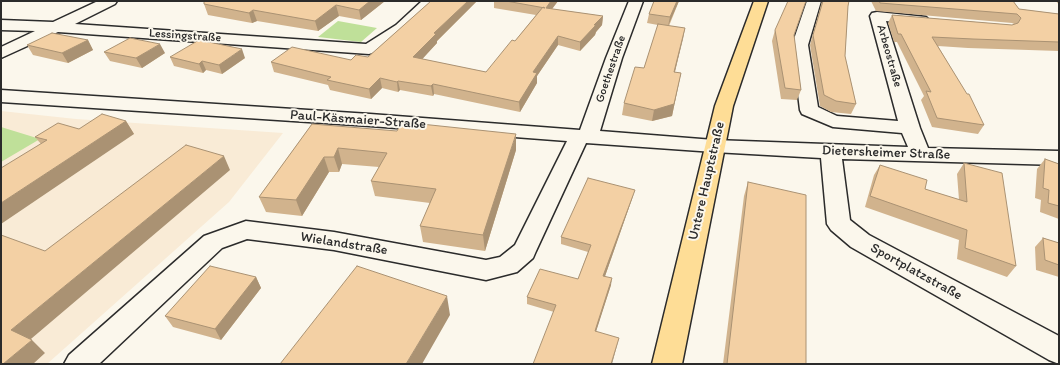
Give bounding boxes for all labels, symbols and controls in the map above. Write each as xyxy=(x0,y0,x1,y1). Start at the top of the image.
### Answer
street label: Arbeostraße xyxy=(873,23,905,89)
street label: Lessingstraße xyxy=(148,26,222,46)
street label: Goethestraße xyxy=(593,33,629,105)
street label: Paul-Käsmaier-Straße xyxy=(290,107,426,133)
street label: Untere Hauptstraße xyxy=(685,120,729,242)
street label: Dietersheimer Straße xyxy=(821,142,951,164)
street label: Wielandstraße xyxy=(299,229,389,259)
street label: Sportplatzstraße xyxy=(867,240,965,304)

